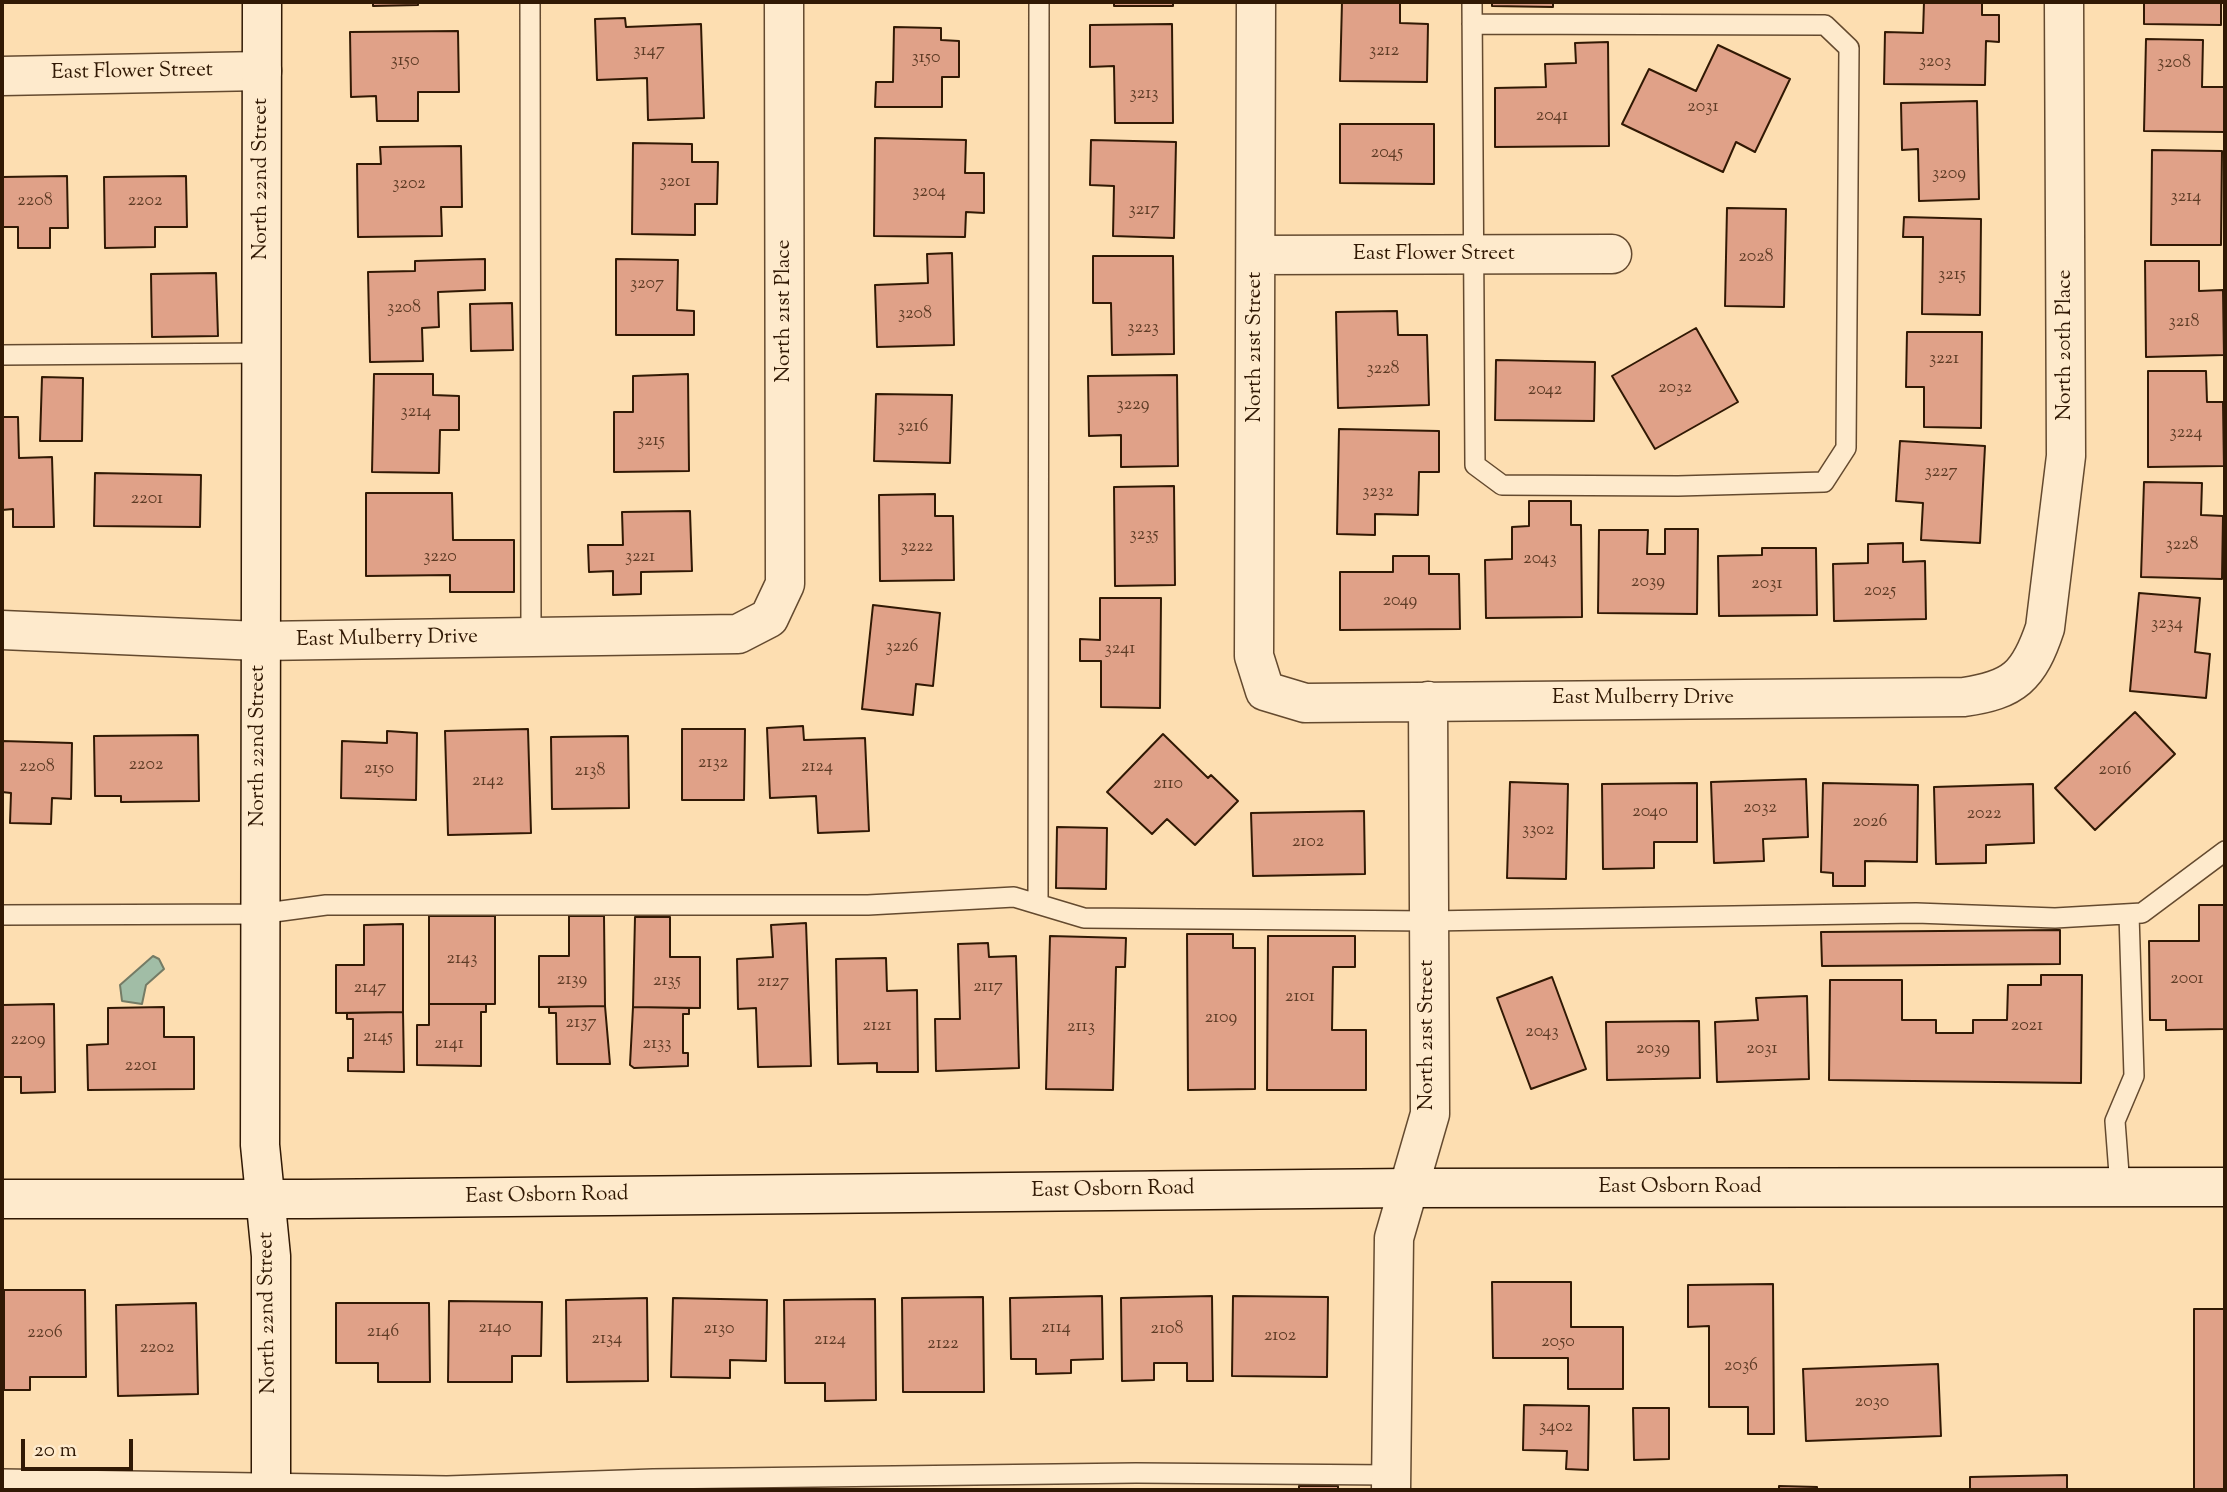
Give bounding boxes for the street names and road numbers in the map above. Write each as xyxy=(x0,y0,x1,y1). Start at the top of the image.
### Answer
street label: East Flower Street xyxy=(51,59,213,87)
street label: North 22nd Street xyxy=(249,98,275,260)
street label: North 21st Place xyxy=(772,239,798,383)
street label: East Flower Street xyxy=(1353,242,1515,268)
street label: North 20th Place xyxy=(2053,270,2079,420)
street label: North 21st Street xyxy=(1243,272,1269,422)
street label: East Mulberry Drive xyxy=(296,626,478,654)
street label: North 22nd Street xyxy=(246,665,272,827)
street label: East Mulberry Drive xyxy=(1552,686,1734,712)
street label: North 21st Street xyxy=(1415,960,1441,1110)
street label: East Osborn Road xyxy=(1598,1175,1762,1201)
street label: East Osborn Road xyxy=(1031,1177,1195,1205)
street label: East Osborn Road xyxy=(465,1183,629,1211)
street label: North 22nd Street xyxy=(255,1232,283,1394)

